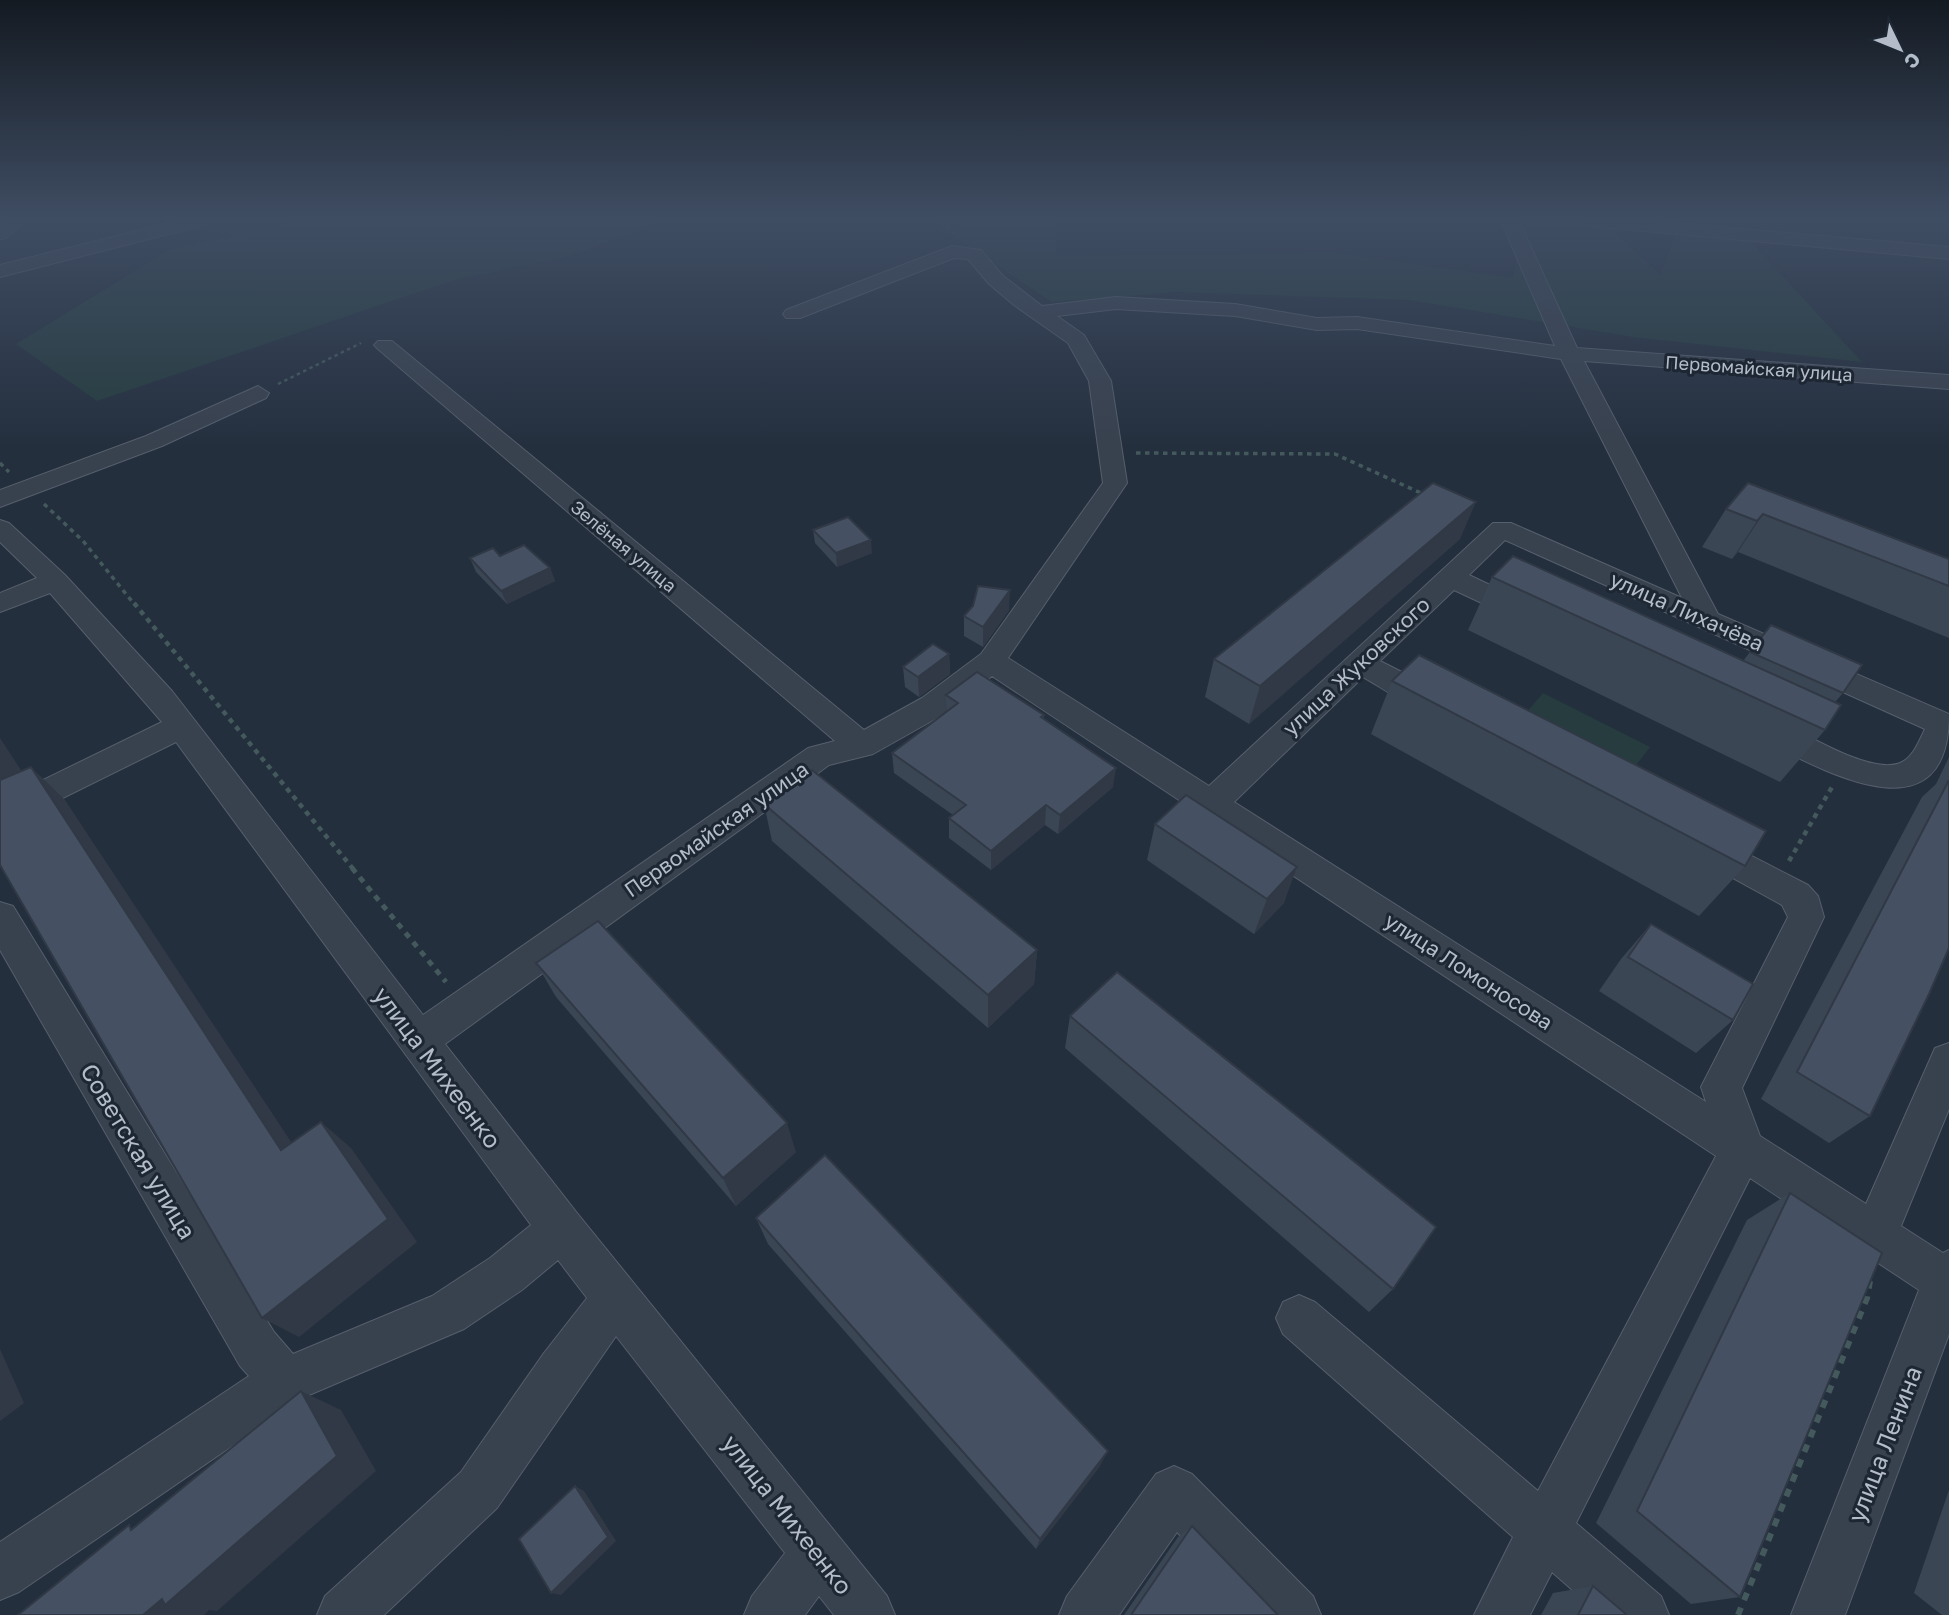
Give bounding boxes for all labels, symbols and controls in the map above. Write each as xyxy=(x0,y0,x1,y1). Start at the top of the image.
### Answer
north arrow xyxy=(1865,14,1935,84)
text: С xyxy=(1900,48,1926,74)
street label: Первомайская улица xyxy=(1665,350,1853,386)
street label: Зелёная улица xyxy=(567,495,681,597)
street label: улица Лихачёва xyxy=(1606,565,1768,657)
street label: улица Жуковского xyxy=(1277,591,1435,741)
street label: Первомайская улица xyxy=(619,756,813,902)
street label: улица Ломоносова xyxy=(1380,907,1558,1035)
street label: улица Михеенко xyxy=(368,981,508,1153)
street label: Советская улица xyxy=(75,1058,203,1244)
street label: улица Ленина xyxy=(1841,1362,1927,1526)
street label: улица Михеенко xyxy=(717,1428,859,1600)

